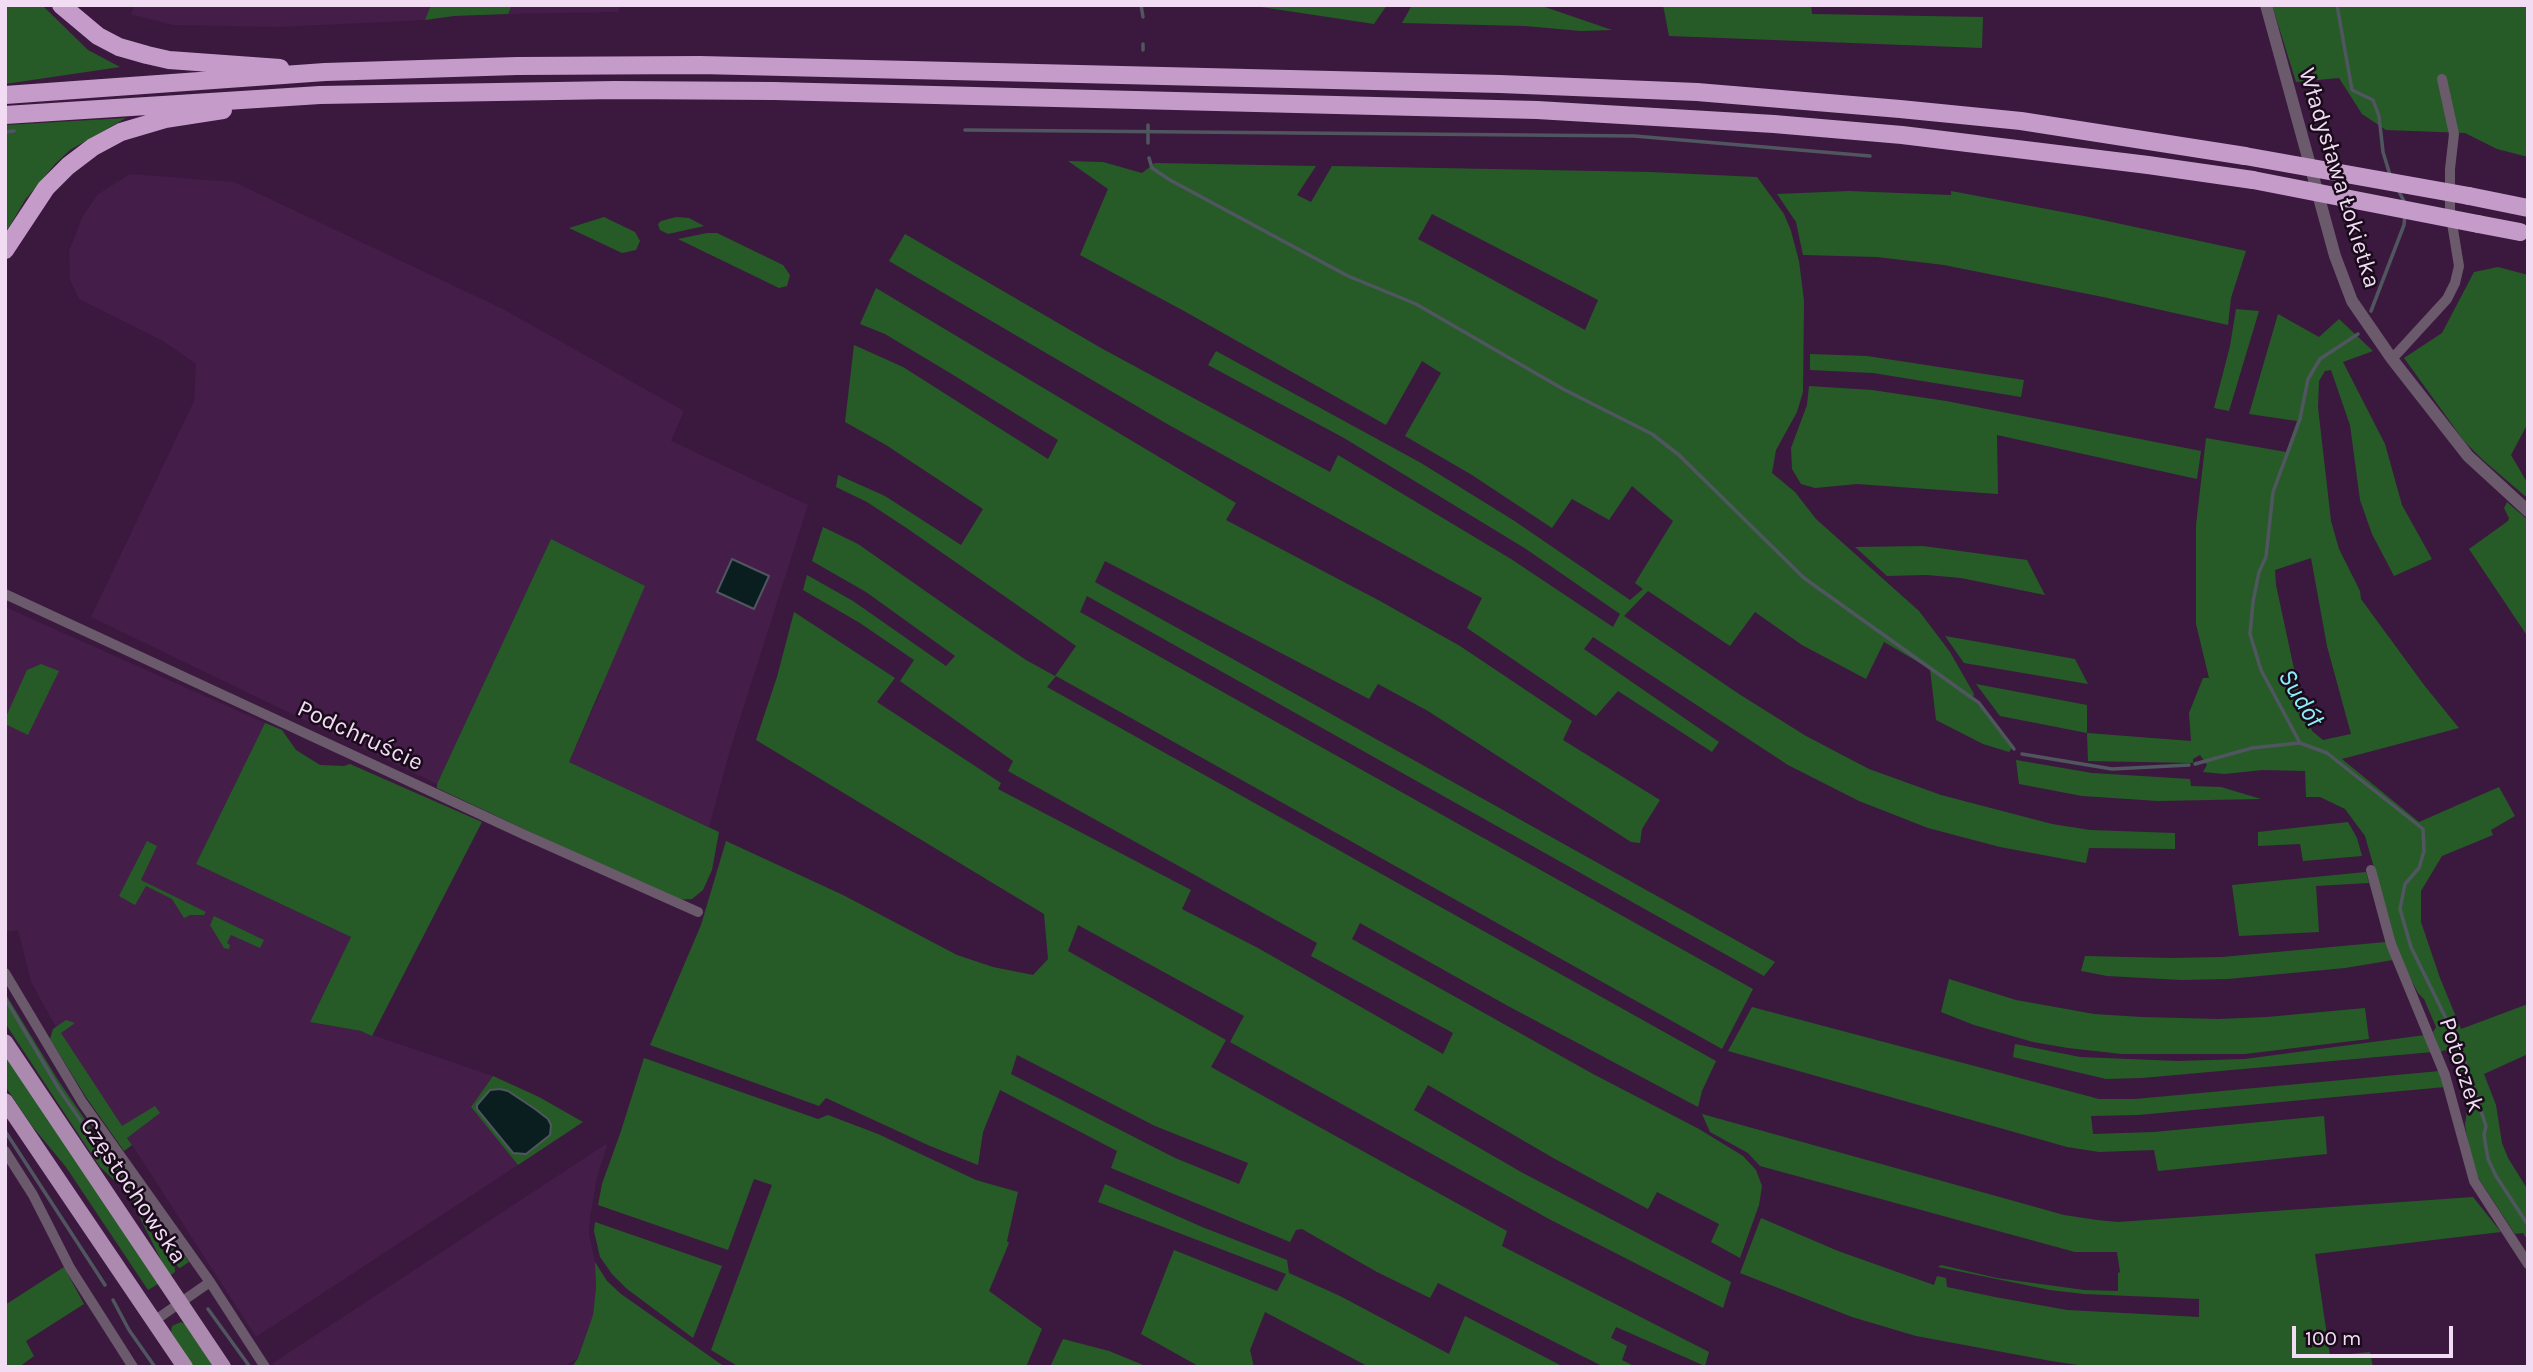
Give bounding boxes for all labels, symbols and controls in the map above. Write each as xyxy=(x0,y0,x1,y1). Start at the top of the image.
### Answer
street label: Władysława Łokietka xyxy=(2292,64,2386,292)
water label: Sudół xyxy=(2271,664,2329,732)
street label: Podchruście xyxy=(293,694,427,778)
street label: Potoczek xyxy=(2432,1014,2490,1116)
street label: Częstochowska xyxy=(74,1113,192,1269)
scale bar xyxy=(2295,1312,2456,1356)
text: 100 m xyxy=(2305,1326,2362,1350)

